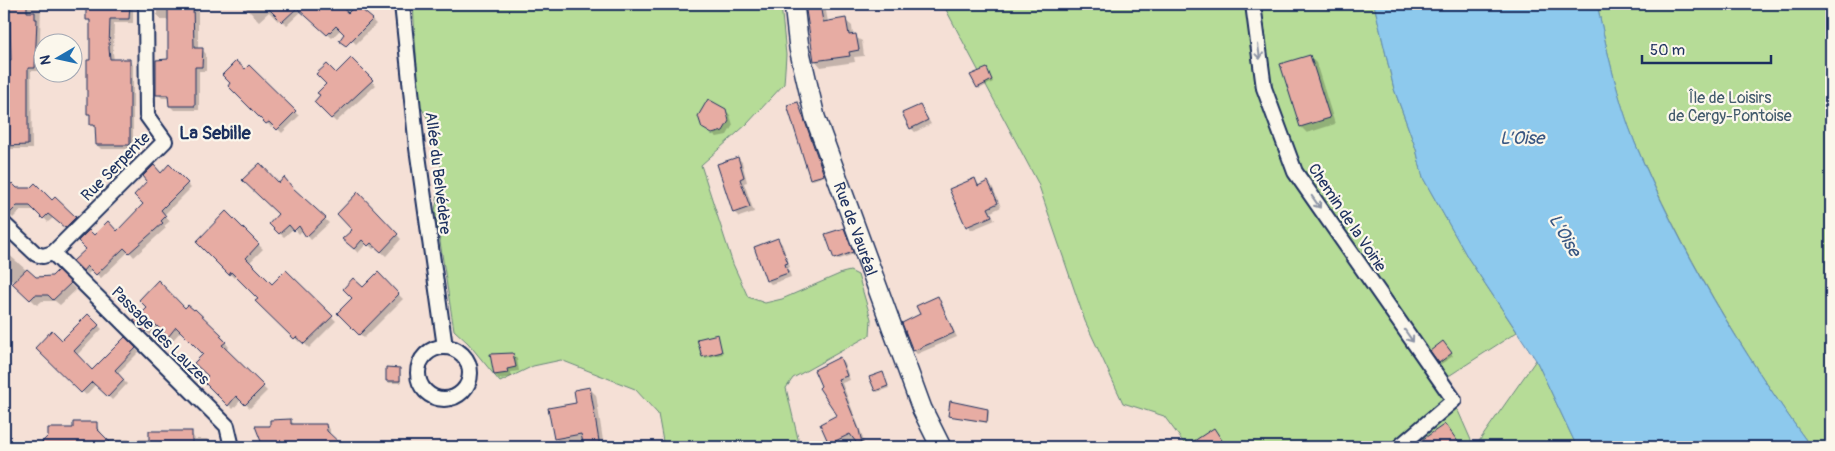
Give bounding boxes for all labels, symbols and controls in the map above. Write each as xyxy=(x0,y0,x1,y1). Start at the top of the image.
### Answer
north arrow xyxy=(32,32,82,82)
scale bar xyxy=(1642,32,1771,64)
text: 50 m xyxy=(1650,41,1685,60)
one-way arrow xyxy=(1254,44,1264,60)
text: N xyxy=(37,54,55,66)
park label: Île de Loisirs de Cergy-Pontoise xyxy=(1668,88,1792,126)
street label: Allée du Belvédère xyxy=(421,111,455,236)
district label: La Sebille xyxy=(179,122,252,145)
water label: L’Oise xyxy=(1500,127,1546,150)
street label: Rue Serpente xyxy=(77,128,155,206)
street label: Chemin de la Voirie xyxy=(1304,160,1391,276)
street label: Rue de Vauréal xyxy=(829,179,881,279)
one-way arrow xyxy=(1311,195,1321,209)
water label: L'Oise xyxy=(1543,210,1587,262)
street label: Passage des Lauzes xyxy=(107,282,214,389)
one-way arrow xyxy=(1404,328,1414,342)

